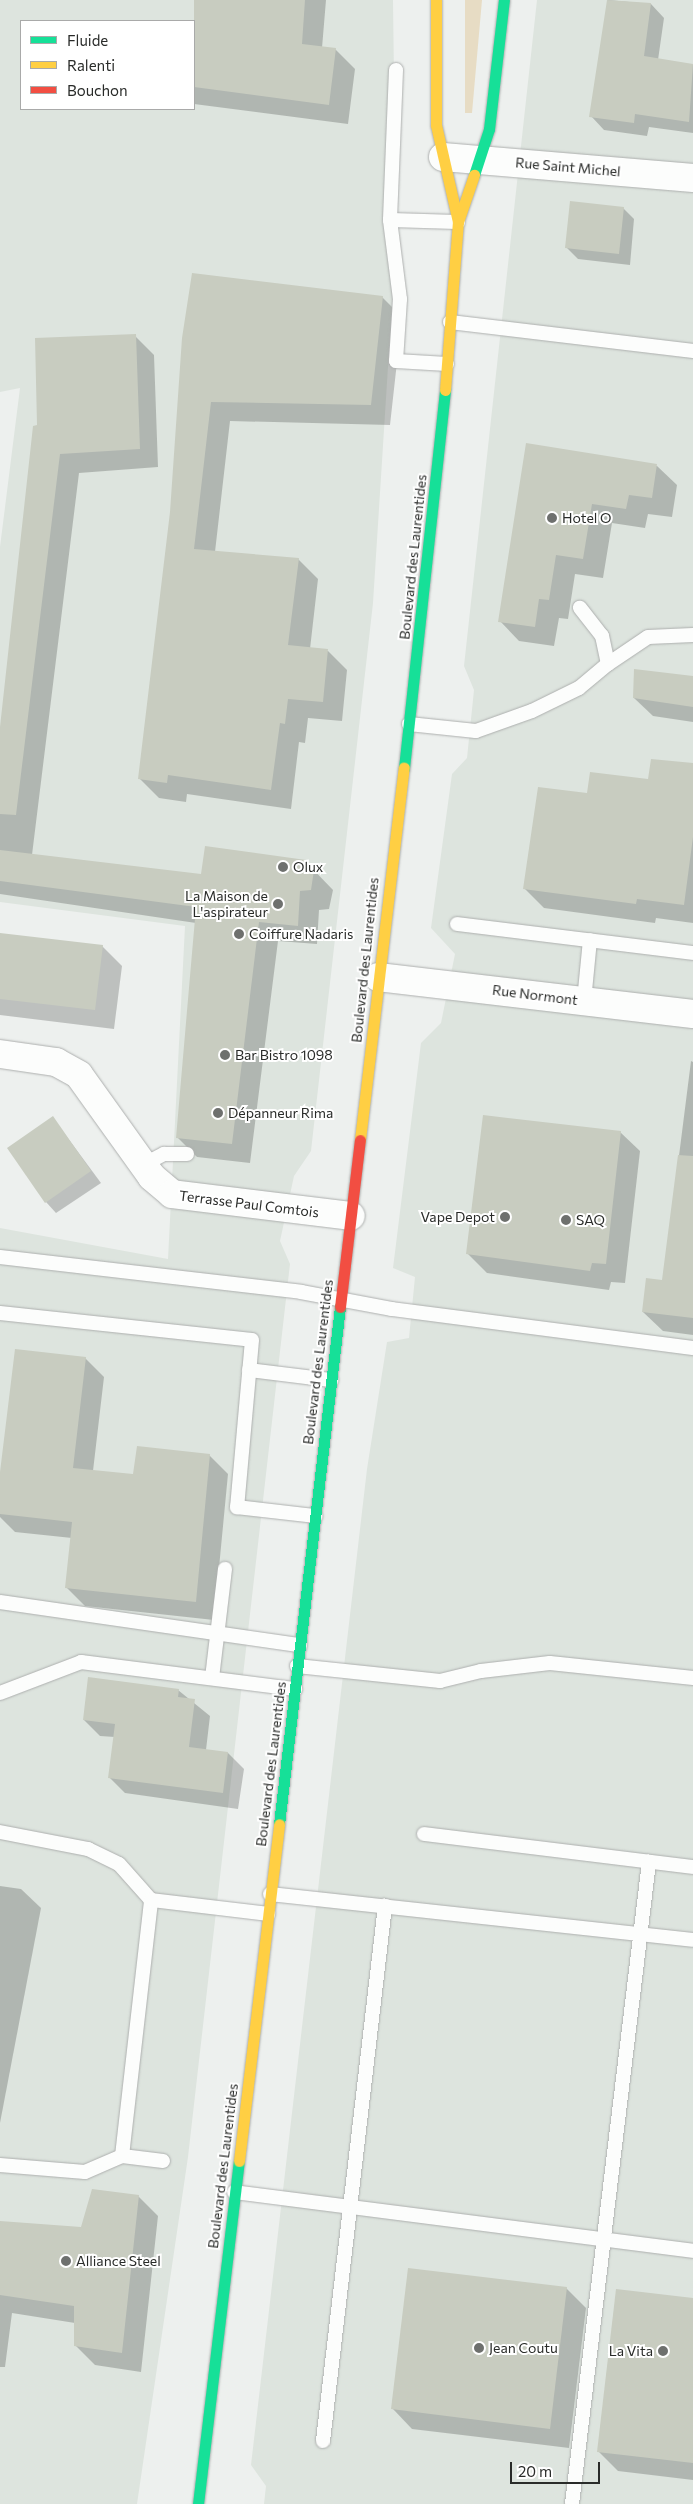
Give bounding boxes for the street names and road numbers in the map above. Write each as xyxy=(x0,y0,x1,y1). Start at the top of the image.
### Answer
street label: Rue Saint Michel xyxy=(515,154,621,180)
street label: Boulevard des Laurentides xyxy=(396,474,430,640)
street label: Boulevard des Laurentides xyxy=(348,877,382,1043)
street label: Rue Normont xyxy=(491,981,579,1009)
street label: Terrasse Paul Comtois xyxy=(178,1187,320,1221)
street label: Boulevard des Laurentides xyxy=(300,1279,336,1445)
street label: Boulevard des Laurentides xyxy=(253,1681,289,1847)
street label: Boulevard des Laurentides xyxy=(205,2083,241,2249)

